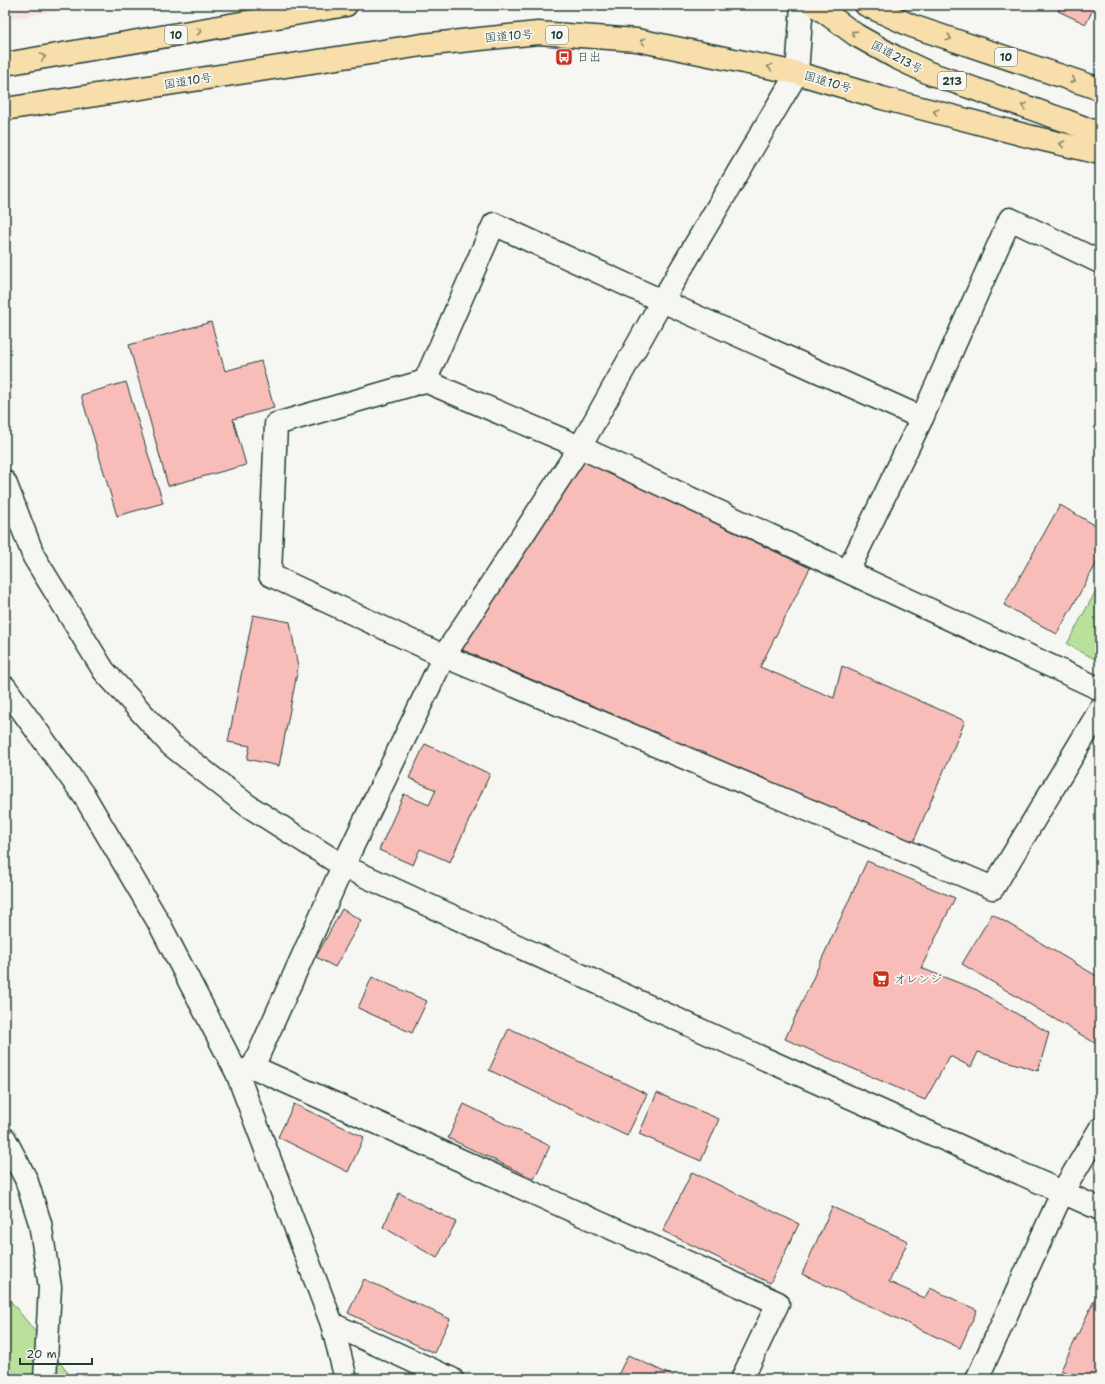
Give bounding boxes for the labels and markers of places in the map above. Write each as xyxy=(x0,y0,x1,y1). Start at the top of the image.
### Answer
bus stop icon: 日出 xyxy=(554,47,574,67)
place label: 日出 xyxy=(577,49,601,65)
supermarket icon: オレンジ xyxy=(871,969,891,989)
place label: オレンジ xyxy=(894,971,942,987)

